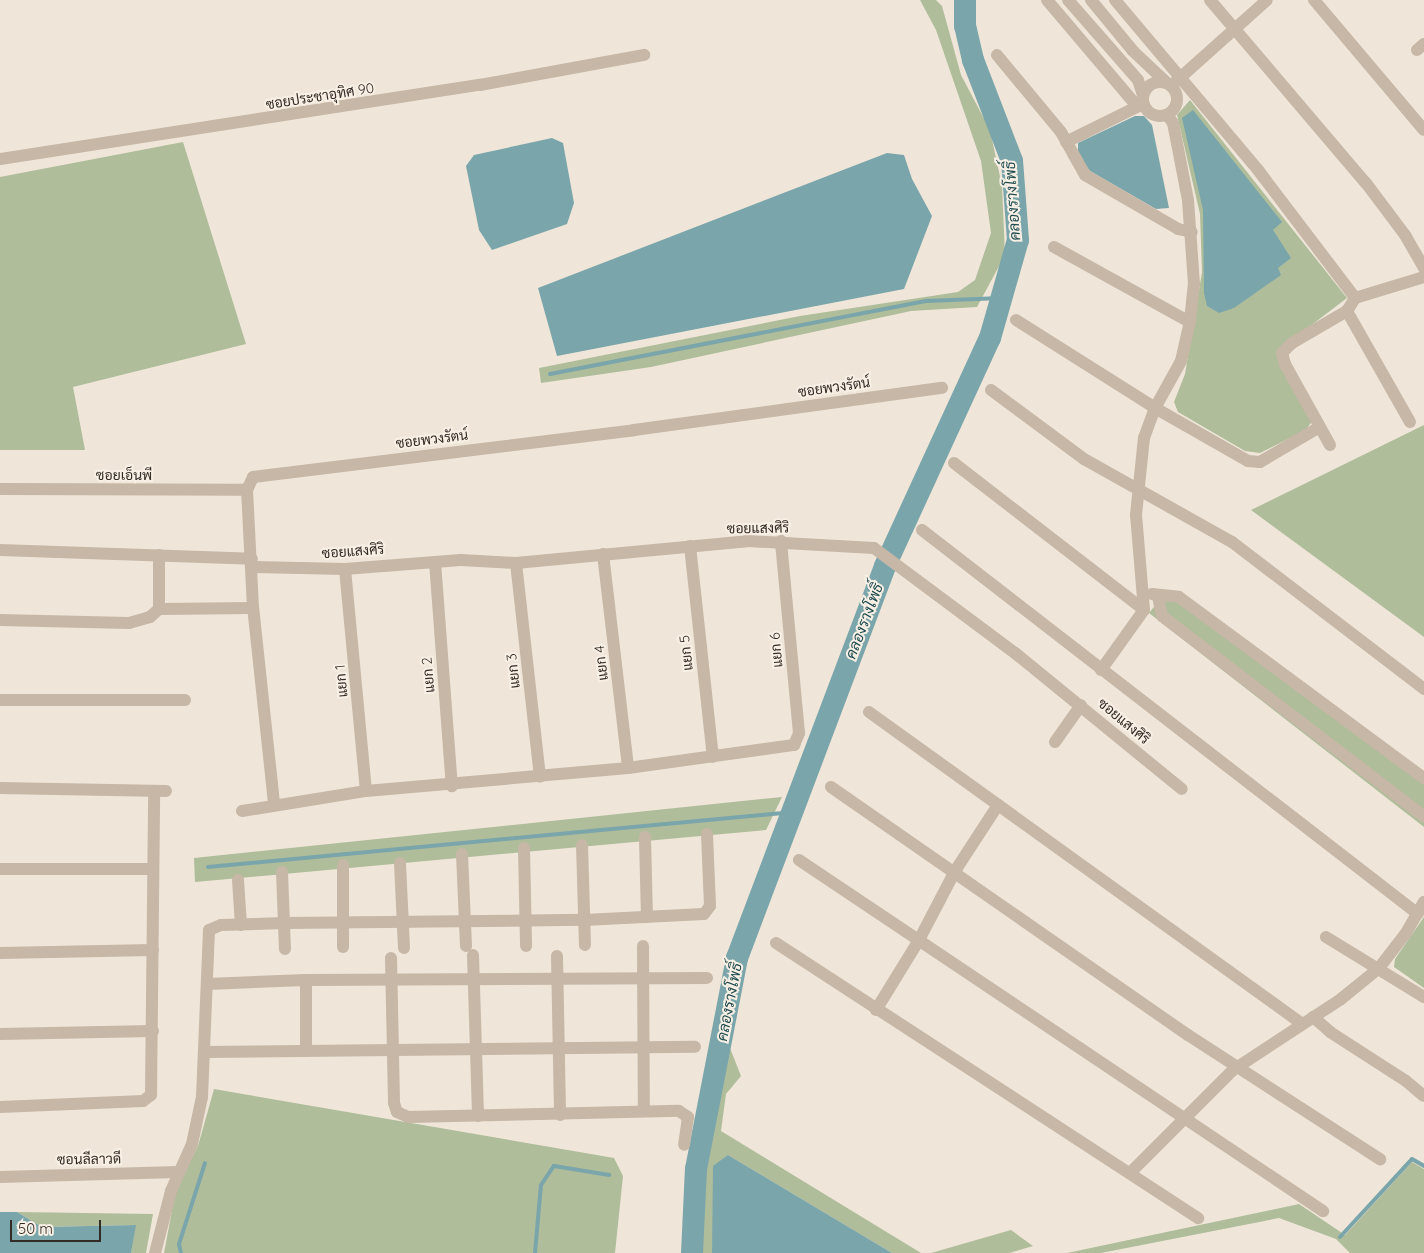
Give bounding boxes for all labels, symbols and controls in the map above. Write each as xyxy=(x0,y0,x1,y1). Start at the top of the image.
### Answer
street label: ซอยประชาอุทิศ 90 xyxy=(265,79,375,113)
water label: คลองรางโพธิ์ xyxy=(1000,161,1024,241)
street label: ซอยพวงรัตน์ xyxy=(797,374,871,400)
street label: ซอยพวงรัตน์ xyxy=(395,426,469,452)
street label: ซอยเอ็นพี xyxy=(96,467,152,483)
street label: ซอยแสงศิริ xyxy=(727,519,789,537)
street label: ซอยแสงศิริ xyxy=(321,540,385,562)
water label: คลองรางโพธิ์ xyxy=(841,581,887,661)
street label: แยก 6 xyxy=(766,632,786,668)
street label: แยก 5 xyxy=(676,634,696,672)
street label: แยก 4 xyxy=(591,644,611,682)
street label: แยก 3 xyxy=(503,653,523,689)
street label: แยก 2 xyxy=(418,656,438,694)
street label: แยก 1 xyxy=(331,664,351,698)
street label: ซอยแสงศิริ xyxy=(1095,694,1153,748)
water label: คลองรางโพธิ์ xyxy=(713,961,745,1043)
street label: ซอนลีลาวดี xyxy=(57,1150,121,1168)
scale bar xyxy=(12,1210,104,1242)
text: 50 m xyxy=(18,1219,53,1238)

